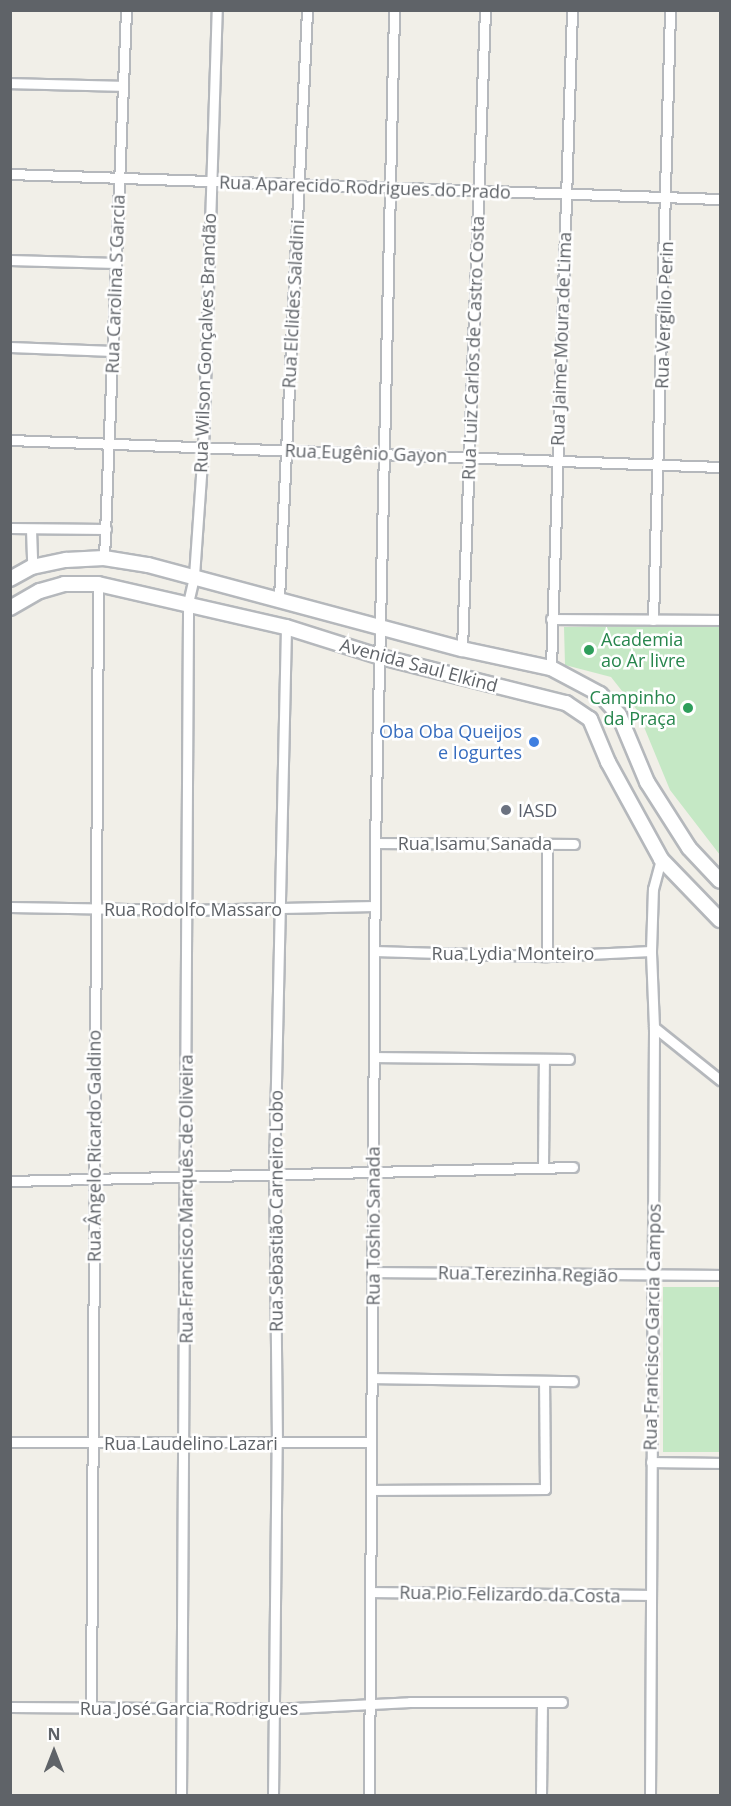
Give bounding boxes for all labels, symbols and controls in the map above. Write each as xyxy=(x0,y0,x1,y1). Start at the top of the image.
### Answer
street label: Rua Aparecido Rodrigues do Prado xyxy=(219,171,511,203)
street label: Rua Carolina S Garcia xyxy=(101,194,129,374)
street label: Rua Wilson Gonçalves Brandão xyxy=(190,213,220,473)
street label: Rua Luiz Carlos de Castro Costa xyxy=(458,216,488,480)
street label: Rua Elclides Saladini xyxy=(278,219,308,389)
street label: Rua Jaime Moura de Lima xyxy=(546,232,576,446)
street label: Rua Vergílio Perin xyxy=(651,241,677,389)
street label: Rua Eugênio Gayon xyxy=(284,439,448,467)
place label: Academia ao Ar livre xyxy=(601,629,685,672)
street label: Avenida Saul Elkind xyxy=(338,634,500,696)
marker: Academia ao Ar livre xyxy=(582,643,596,657)
place label: Campinho da Praça xyxy=(590,687,676,730)
marker: Campinho da Praça xyxy=(681,701,695,715)
place label: Oba Oba Queijos e Iogurtes xyxy=(379,721,522,764)
marker: Oba Oba Queijos e Iogurtes xyxy=(527,735,541,749)
place label: IASD xyxy=(518,799,557,821)
marker: IASD xyxy=(499,803,513,817)
street label: Rua Isamu Sanada xyxy=(398,832,552,854)
street label: Rua Rodolfo Massaro xyxy=(104,898,282,920)
street label: Rua Lydia Monteiro xyxy=(432,942,594,964)
street label: Rua Ângelo Ricardo Galdino xyxy=(83,1030,105,1262)
street label: Rua Francisco Marquês de Oliveira xyxy=(175,1054,197,1344)
street label: Rua Sebastião Carneiro Lobo xyxy=(265,1090,287,1332)
street label: Rua Toshio Sanada xyxy=(362,1146,384,1306)
street label: Rua Francisco Garcia Campos xyxy=(639,1203,665,1451)
street label: Rua Terezinha Região xyxy=(438,1262,618,1286)
street label: Rua Laudelino Lazari xyxy=(104,1432,278,1454)
street label: Rua Pio Felizardo da Costa xyxy=(399,1581,621,1607)
street label: Rua José Garcia Rodrigues xyxy=(80,1697,298,1719)
north arrow xyxy=(24,1722,84,1782)
text: N xyxy=(47,1723,61,1745)

